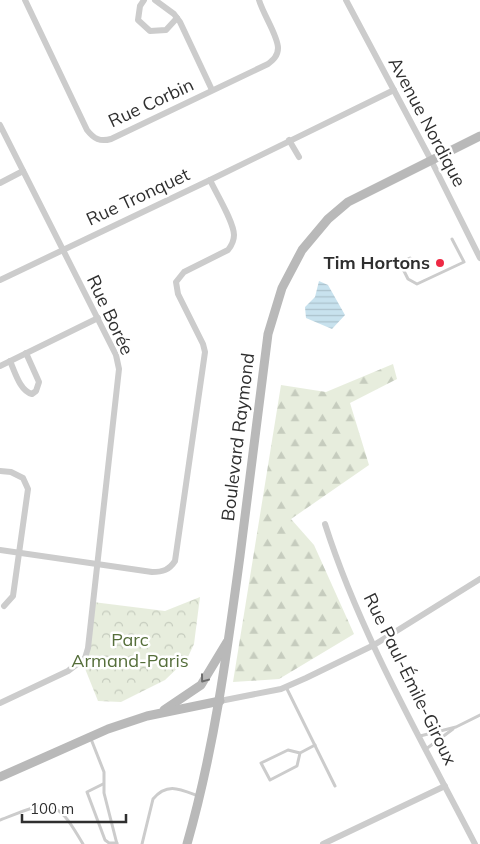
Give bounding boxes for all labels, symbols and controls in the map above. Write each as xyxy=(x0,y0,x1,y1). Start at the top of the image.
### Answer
street label: Avenue Nordique xyxy=(384,53,471,191)
street label: Rue Corbin xyxy=(104,73,197,132)
street label: Rue Tronquet xyxy=(82,163,193,230)
place label: Tim Hortons xyxy=(324,251,430,274)
marker: Tim Hortons xyxy=(434,257,446,269)
street label: Rue Borée xyxy=(82,271,139,359)
street label: Boulevard Raymond xyxy=(216,352,259,522)
street label: Rue Paul-Émile-Giroux xyxy=(359,589,462,769)
park label: Parc Armand-Paris xyxy=(71,628,189,672)
one-way arrow xyxy=(201,673,210,683)
scale bar xyxy=(22,792,126,824)
text: 100 m xyxy=(30,799,74,818)

